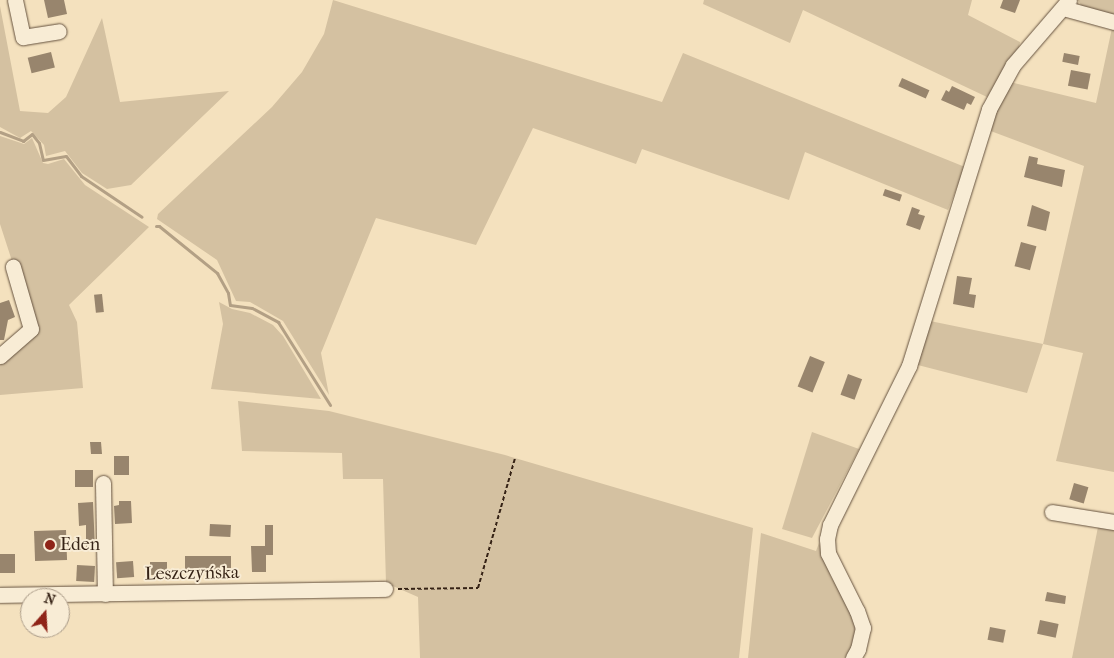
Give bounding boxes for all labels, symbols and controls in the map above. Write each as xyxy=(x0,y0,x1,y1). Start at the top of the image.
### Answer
place label: Eden xyxy=(60,534,100,556)
marker: Eden xyxy=(44,539,56,551)
street label: Leszczyńska xyxy=(145,562,239,586)
north arrow xyxy=(20,588,70,638)
text: N xyxy=(42,590,58,609)

